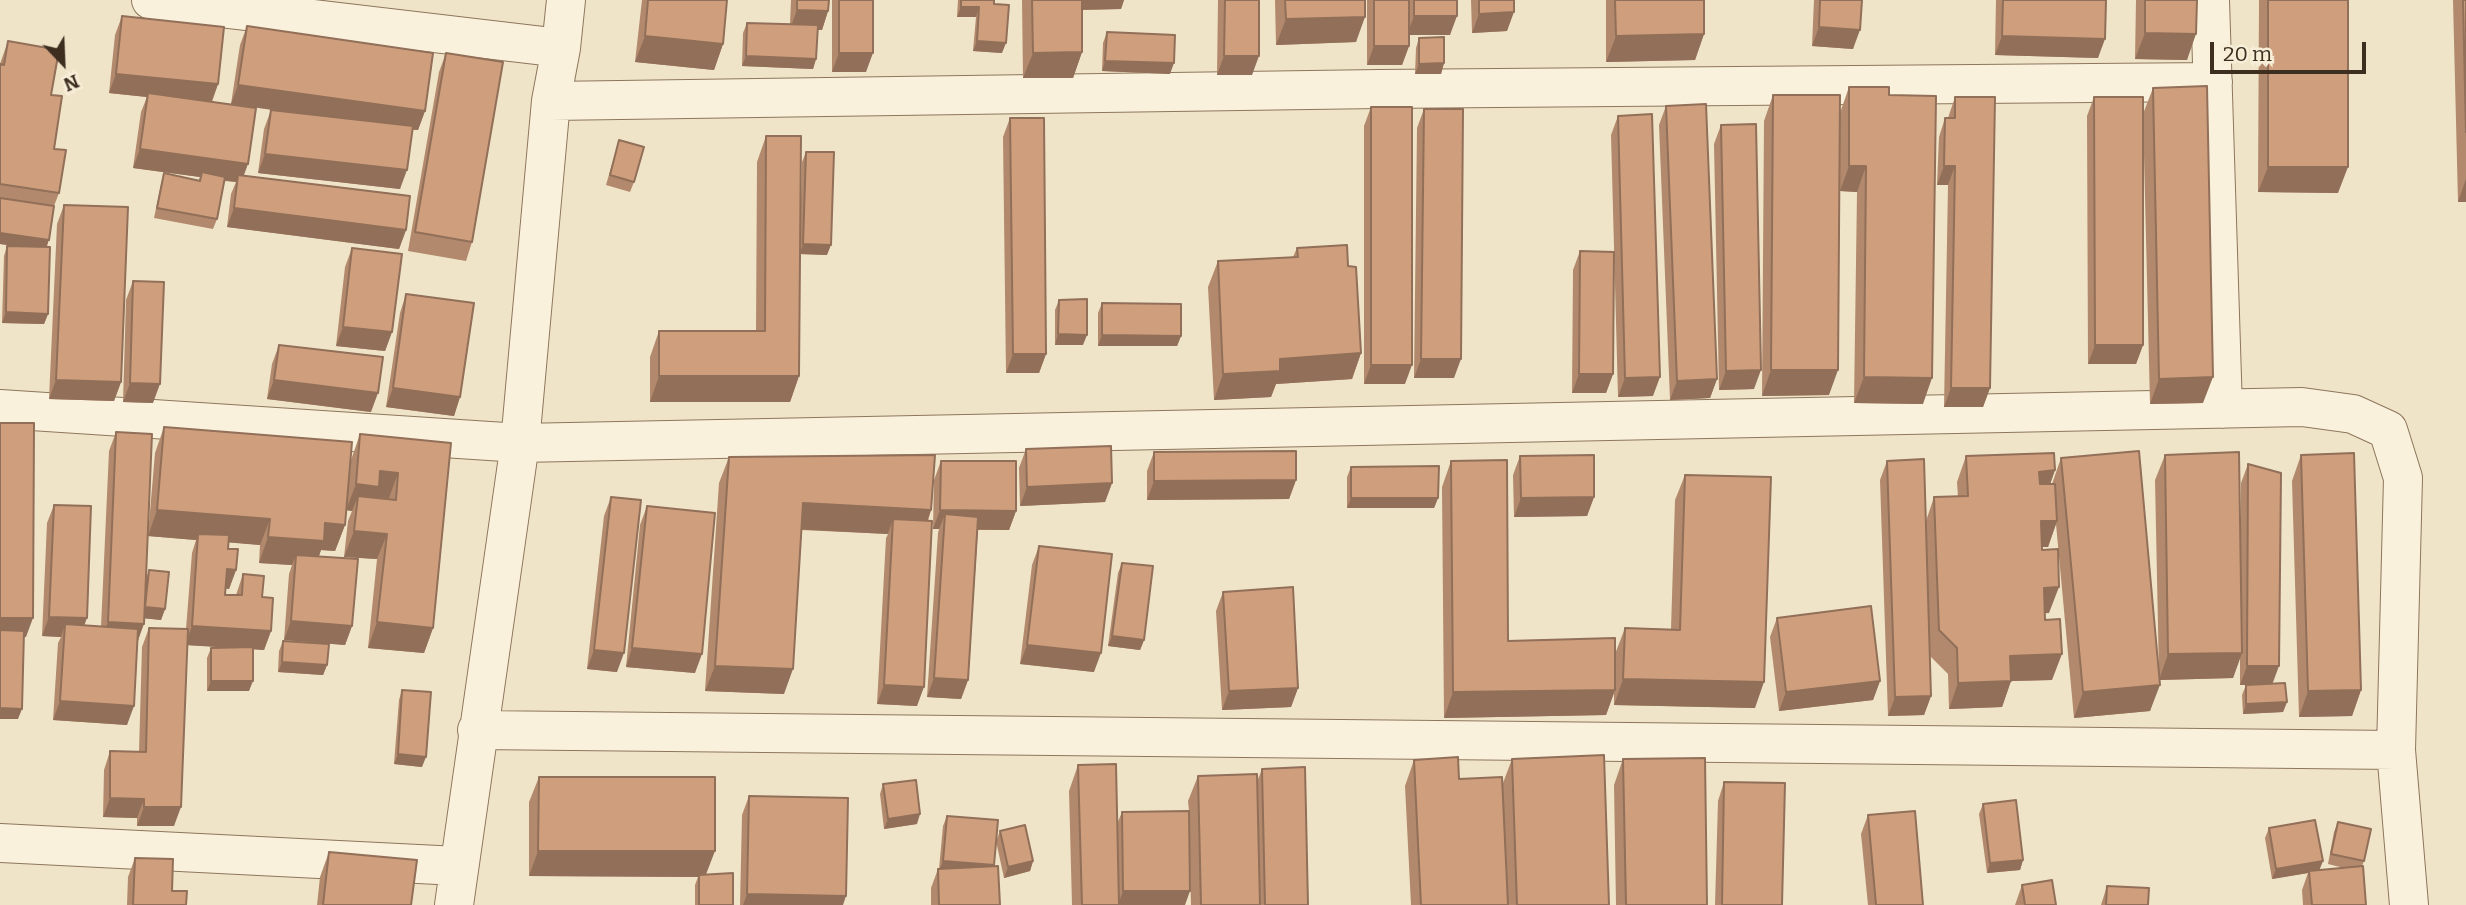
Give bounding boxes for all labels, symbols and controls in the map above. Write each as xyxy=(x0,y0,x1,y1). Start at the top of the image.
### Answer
north arrow xyxy=(28,28,98,98)
scale bar xyxy=(2214,28,2370,72)
text: 20 m xyxy=(2223,41,2272,67)
text: N xyxy=(60,69,83,96)

